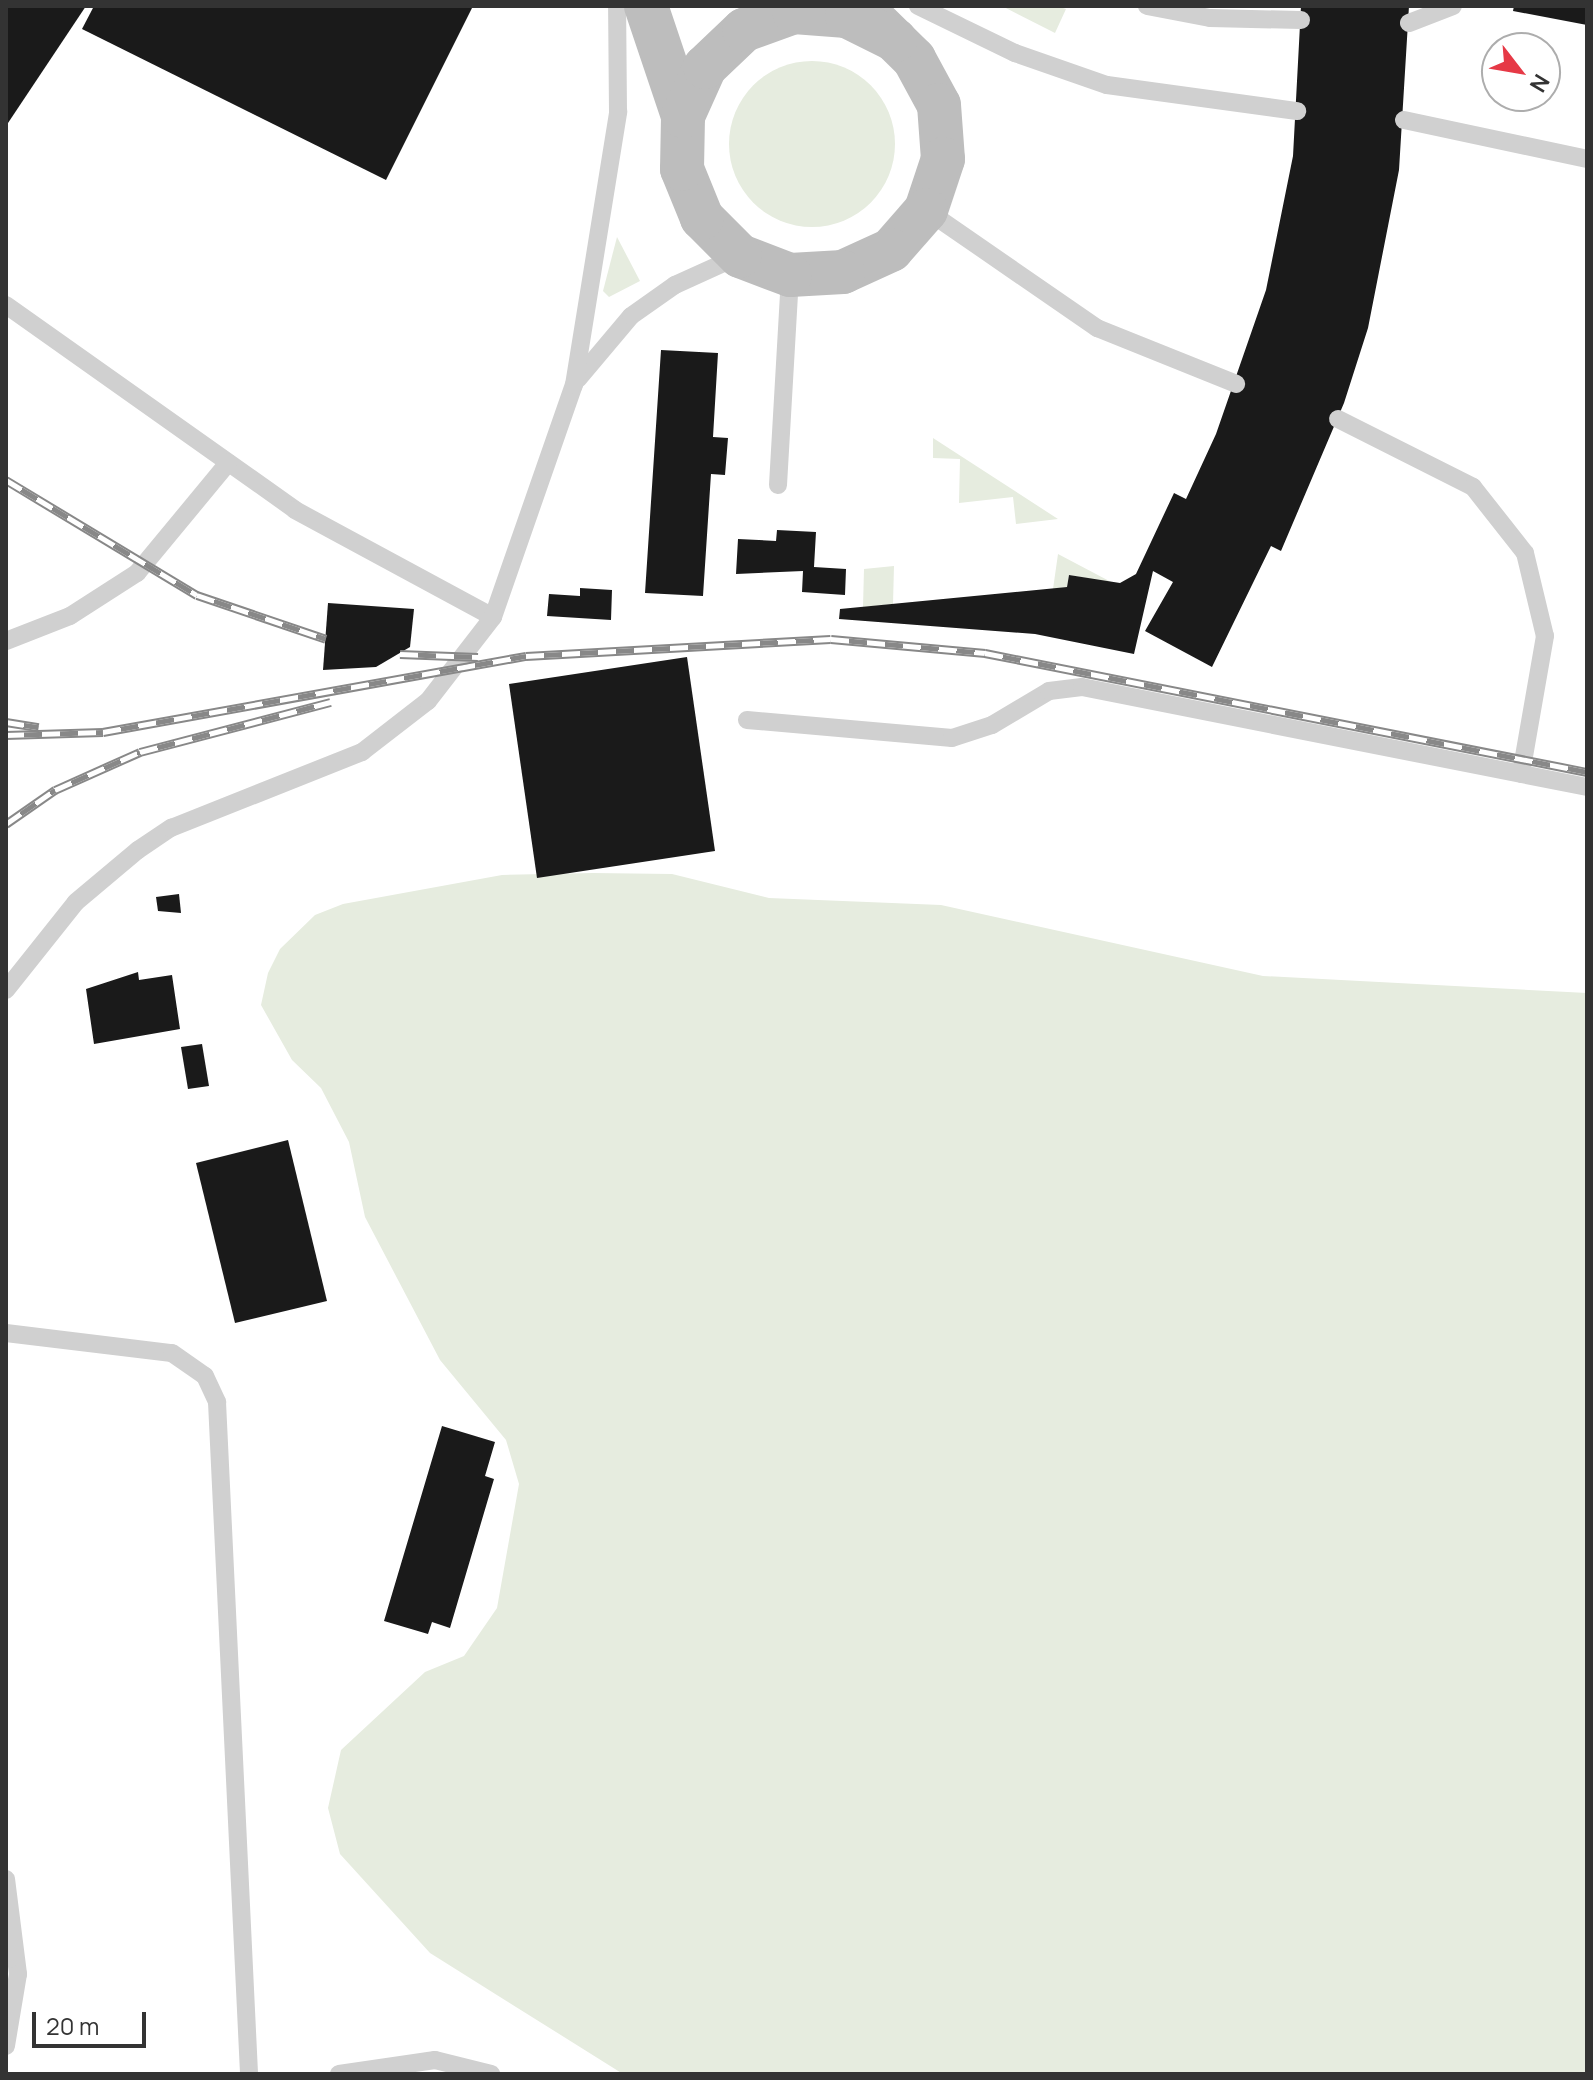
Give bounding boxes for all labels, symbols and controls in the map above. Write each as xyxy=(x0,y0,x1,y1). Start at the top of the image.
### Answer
north arrow xyxy=(1481,32,1561,112)
text: N xyxy=(1523,69,1557,98)
scale bar xyxy=(36,1996,150,2046)
text: 20 m xyxy=(46,2009,99,2042)

